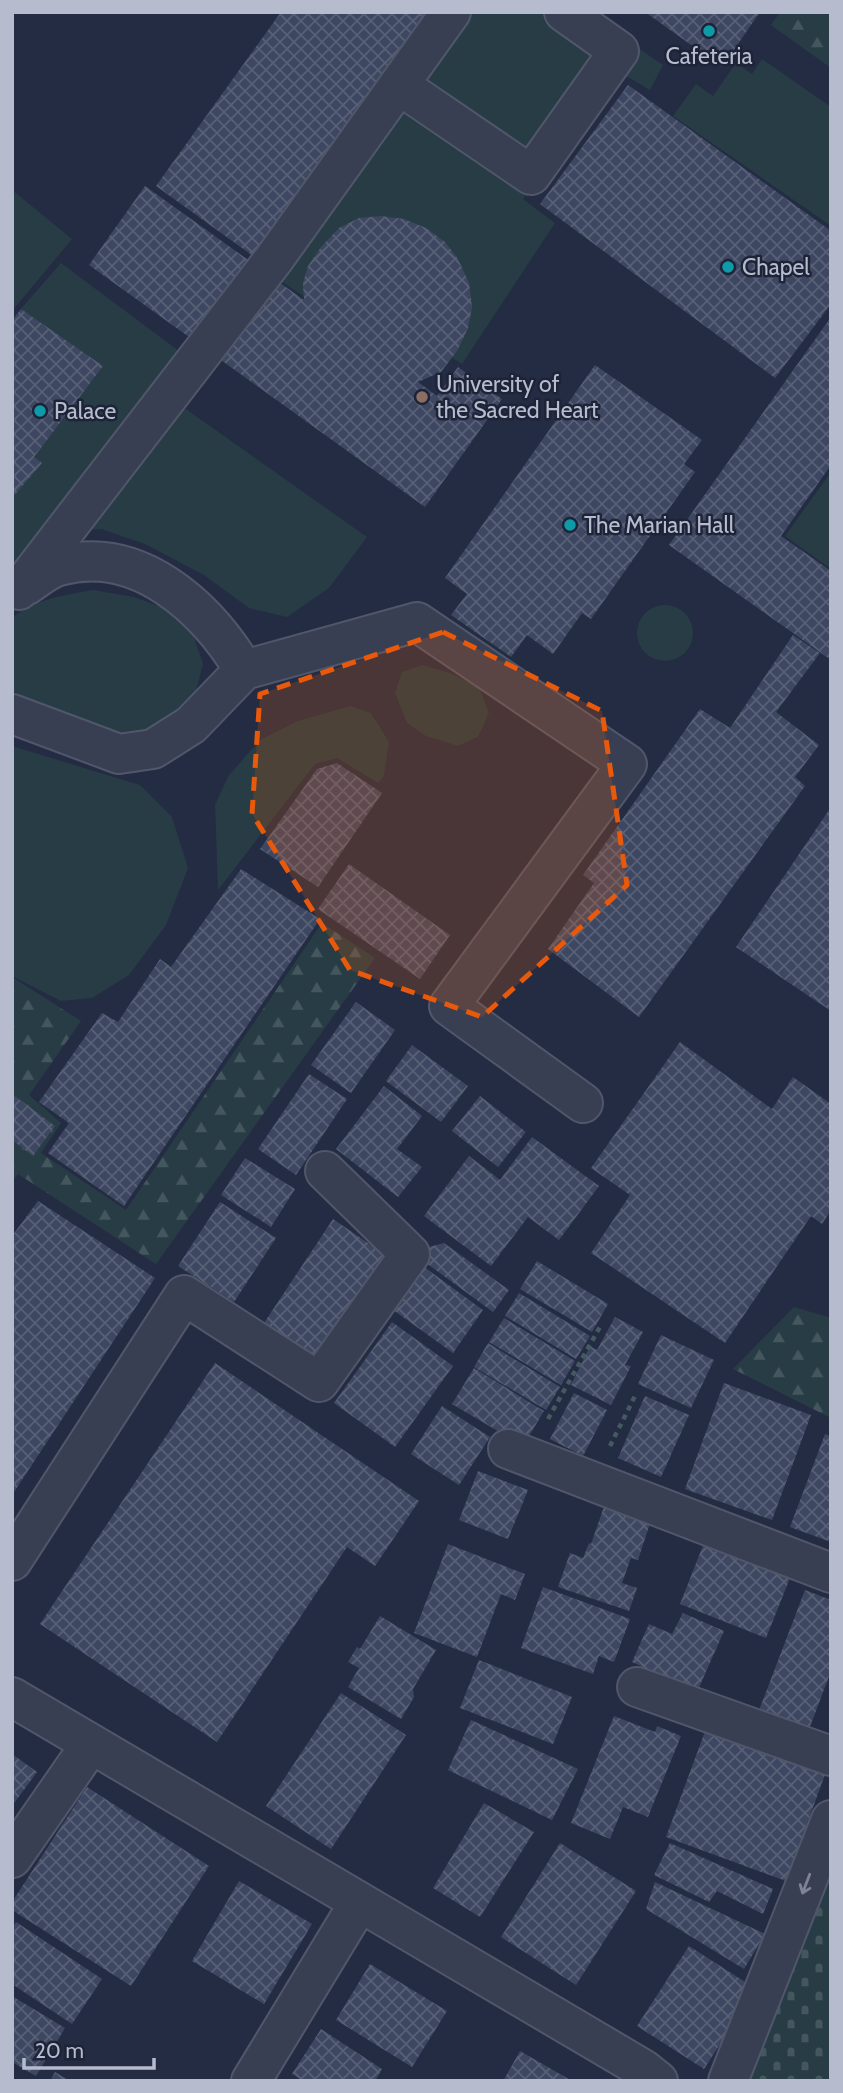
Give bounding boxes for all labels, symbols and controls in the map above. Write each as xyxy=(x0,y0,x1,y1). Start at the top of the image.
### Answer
marker: Cafeteria xyxy=(701,23,717,39)
place label: Cafeteria xyxy=(666,42,752,70)
place label: Chapel xyxy=(742,253,810,281)
marker: Chapel xyxy=(720,259,736,275)
place label: University of the Sacred Heart xyxy=(436,370,599,424)
marker: University of the Sacred Heart xyxy=(414,389,430,405)
place label: Palace xyxy=(54,397,117,425)
marker: Palace xyxy=(32,403,48,419)
place label: The Marian Hall xyxy=(584,511,735,539)
marker: The Marian Hall xyxy=(562,517,578,533)
one-way arrow xyxy=(798,1872,811,1894)
scale bar xyxy=(24,2026,154,2070)
text: 20 m xyxy=(35,2038,84,2063)

